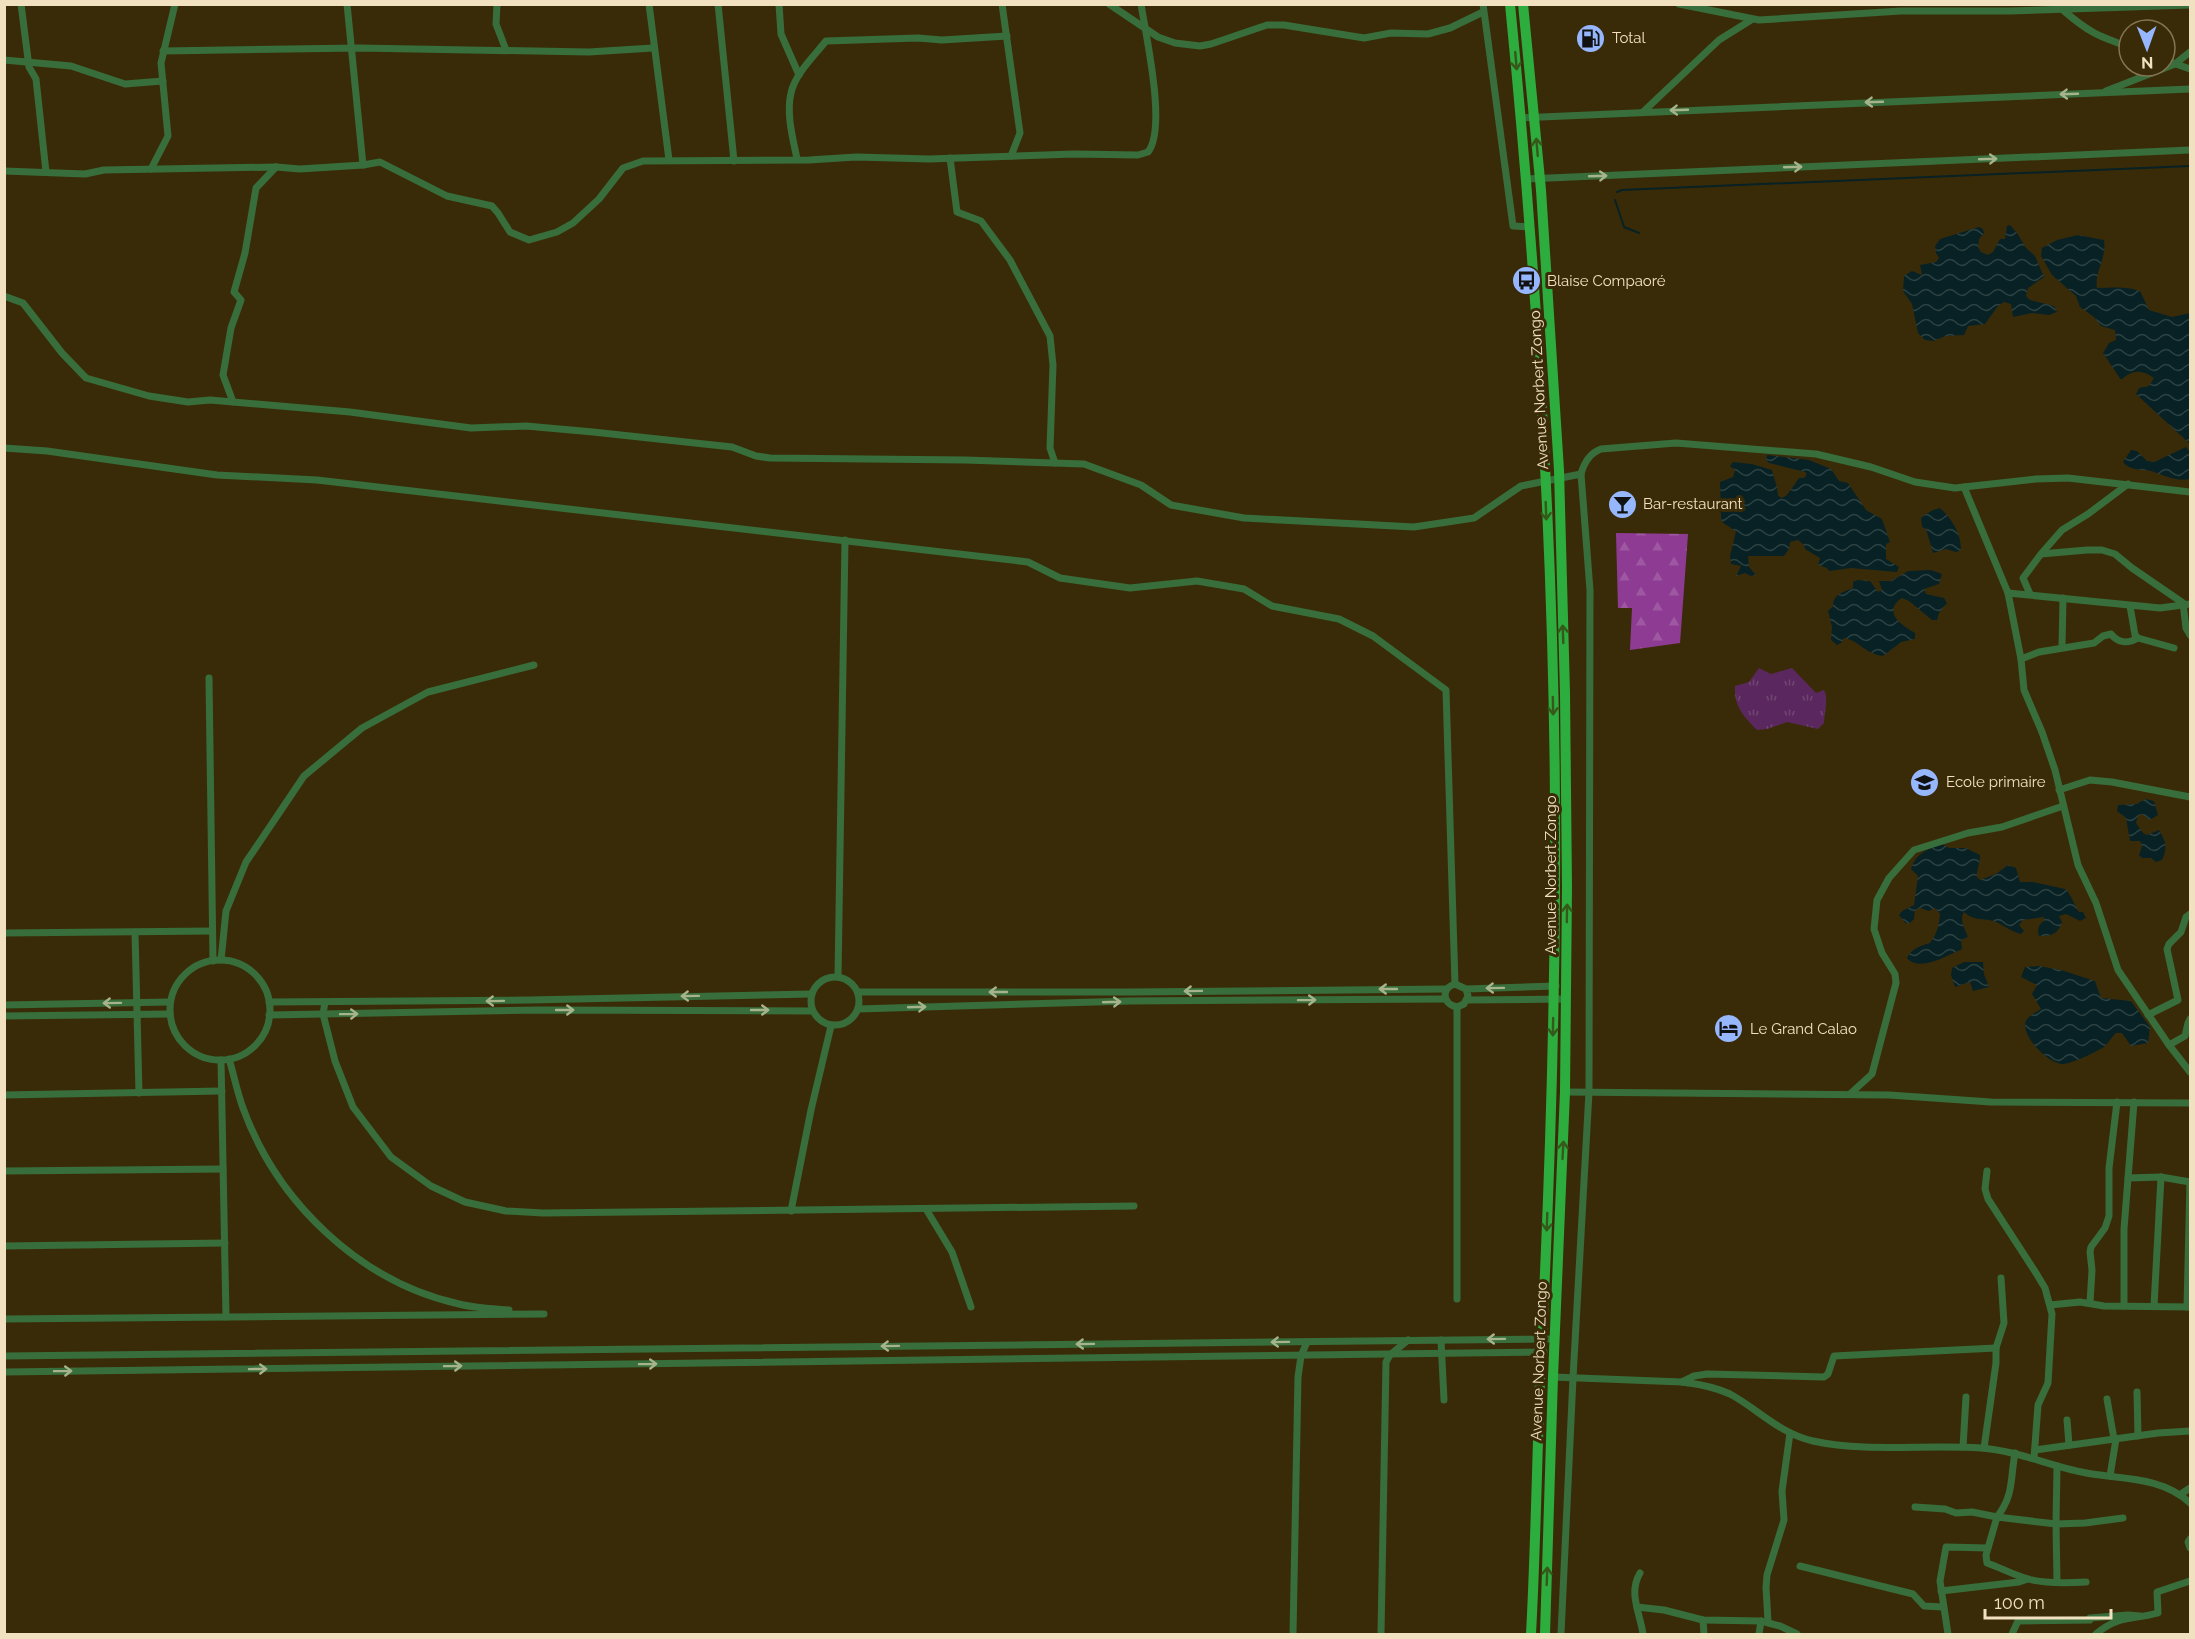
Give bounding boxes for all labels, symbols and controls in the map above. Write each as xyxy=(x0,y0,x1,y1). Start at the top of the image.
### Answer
north arrow xyxy=(2117,18,2177,78)
fuel station icon: Total xyxy=(1575,22,1607,54)
place label: Total xyxy=(1612,29,1646,47)
one-way arrow xyxy=(1511,51,1522,70)
text: N xyxy=(2141,53,2154,72)
one-way arrow xyxy=(2060,89,2080,100)
one-way arrow xyxy=(1865,97,1885,108)
one-way arrow xyxy=(1670,105,1690,116)
one-way arrow xyxy=(1531,138,1542,158)
one-way arrow xyxy=(1977,153,1997,164)
one-way arrow xyxy=(1782,162,1802,173)
one-way arrow xyxy=(1587,170,1607,181)
bus stop icon: Blaise Compaoré xyxy=(1510,265,1542,297)
place label: Blaise Compaoré xyxy=(1547,272,1666,290)
street label: Avenue Norbert Zongo xyxy=(1526,310,1552,470)
bar icon: Bar-restaurant xyxy=(1606,488,1638,520)
place label: Bar-restaurant xyxy=(1643,495,1743,513)
one-way arrow xyxy=(1541,501,1552,521)
one-way arrow xyxy=(1558,625,1569,645)
one-way arrow xyxy=(1547,696,1559,716)
school or university icon: Ecole primaire xyxy=(1909,766,1941,798)
place label: Ecole primaire xyxy=(1946,773,2046,791)
street label: Avenue Norbert Zongo xyxy=(1542,795,1560,955)
one-way arrow xyxy=(1561,904,1573,924)
one-way arrow xyxy=(1485,982,1505,994)
one-way arrow xyxy=(1379,983,1399,995)
one-way arrow xyxy=(989,986,1009,998)
one-way arrow xyxy=(1184,986,1204,997)
one-way arrow xyxy=(680,991,700,1002)
one-way arrow xyxy=(1296,994,1316,1005)
one-way arrow xyxy=(485,995,505,1006)
one-way arrow xyxy=(1101,996,1121,1007)
one-way arrow xyxy=(102,997,122,1009)
one-way arrow xyxy=(906,1002,926,1013)
one-way arrow xyxy=(554,1004,574,1016)
one-way arrow xyxy=(749,1004,769,1016)
one-way arrow xyxy=(338,1008,358,1019)
hotel icon: Le Grand Calao xyxy=(1713,1013,1745,1045)
one-way arrow xyxy=(1547,1017,1559,1037)
place label: Le Grand Calao xyxy=(1750,1020,1857,1038)
one-way arrow xyxy=(1557,1141,1568,1161)
one-way arrow xyxy=(1542,1211,1553,1231)
street label: Avenue Norbert Zongo xyxy=(1527,1281,1551,1441)
one-way arrow xyxy=(1486,1334,1506,1345)
one-way arrow xyxy=(1271,1336,1291,1348)
one-way arrow xyxy=(1076,1338,1096,1350)
one-way arrow xyxy=(881,1340,901,1352)
one-way arrow xyxy=(637,1358,657,1370)
one-way arrow xyxy=(442,1360,462,1372)
one-way arrow xyxy=(247,1363,267,1375)
one-way arrow xyxy=(52,1365,72,1377)
one-way arrow xyxy=(1542,1567,1553,1587)
scale bar xyxy=(1985,1582,2111,1620)
text: 100 m xyxy=(1994,1592,2045,1613)

